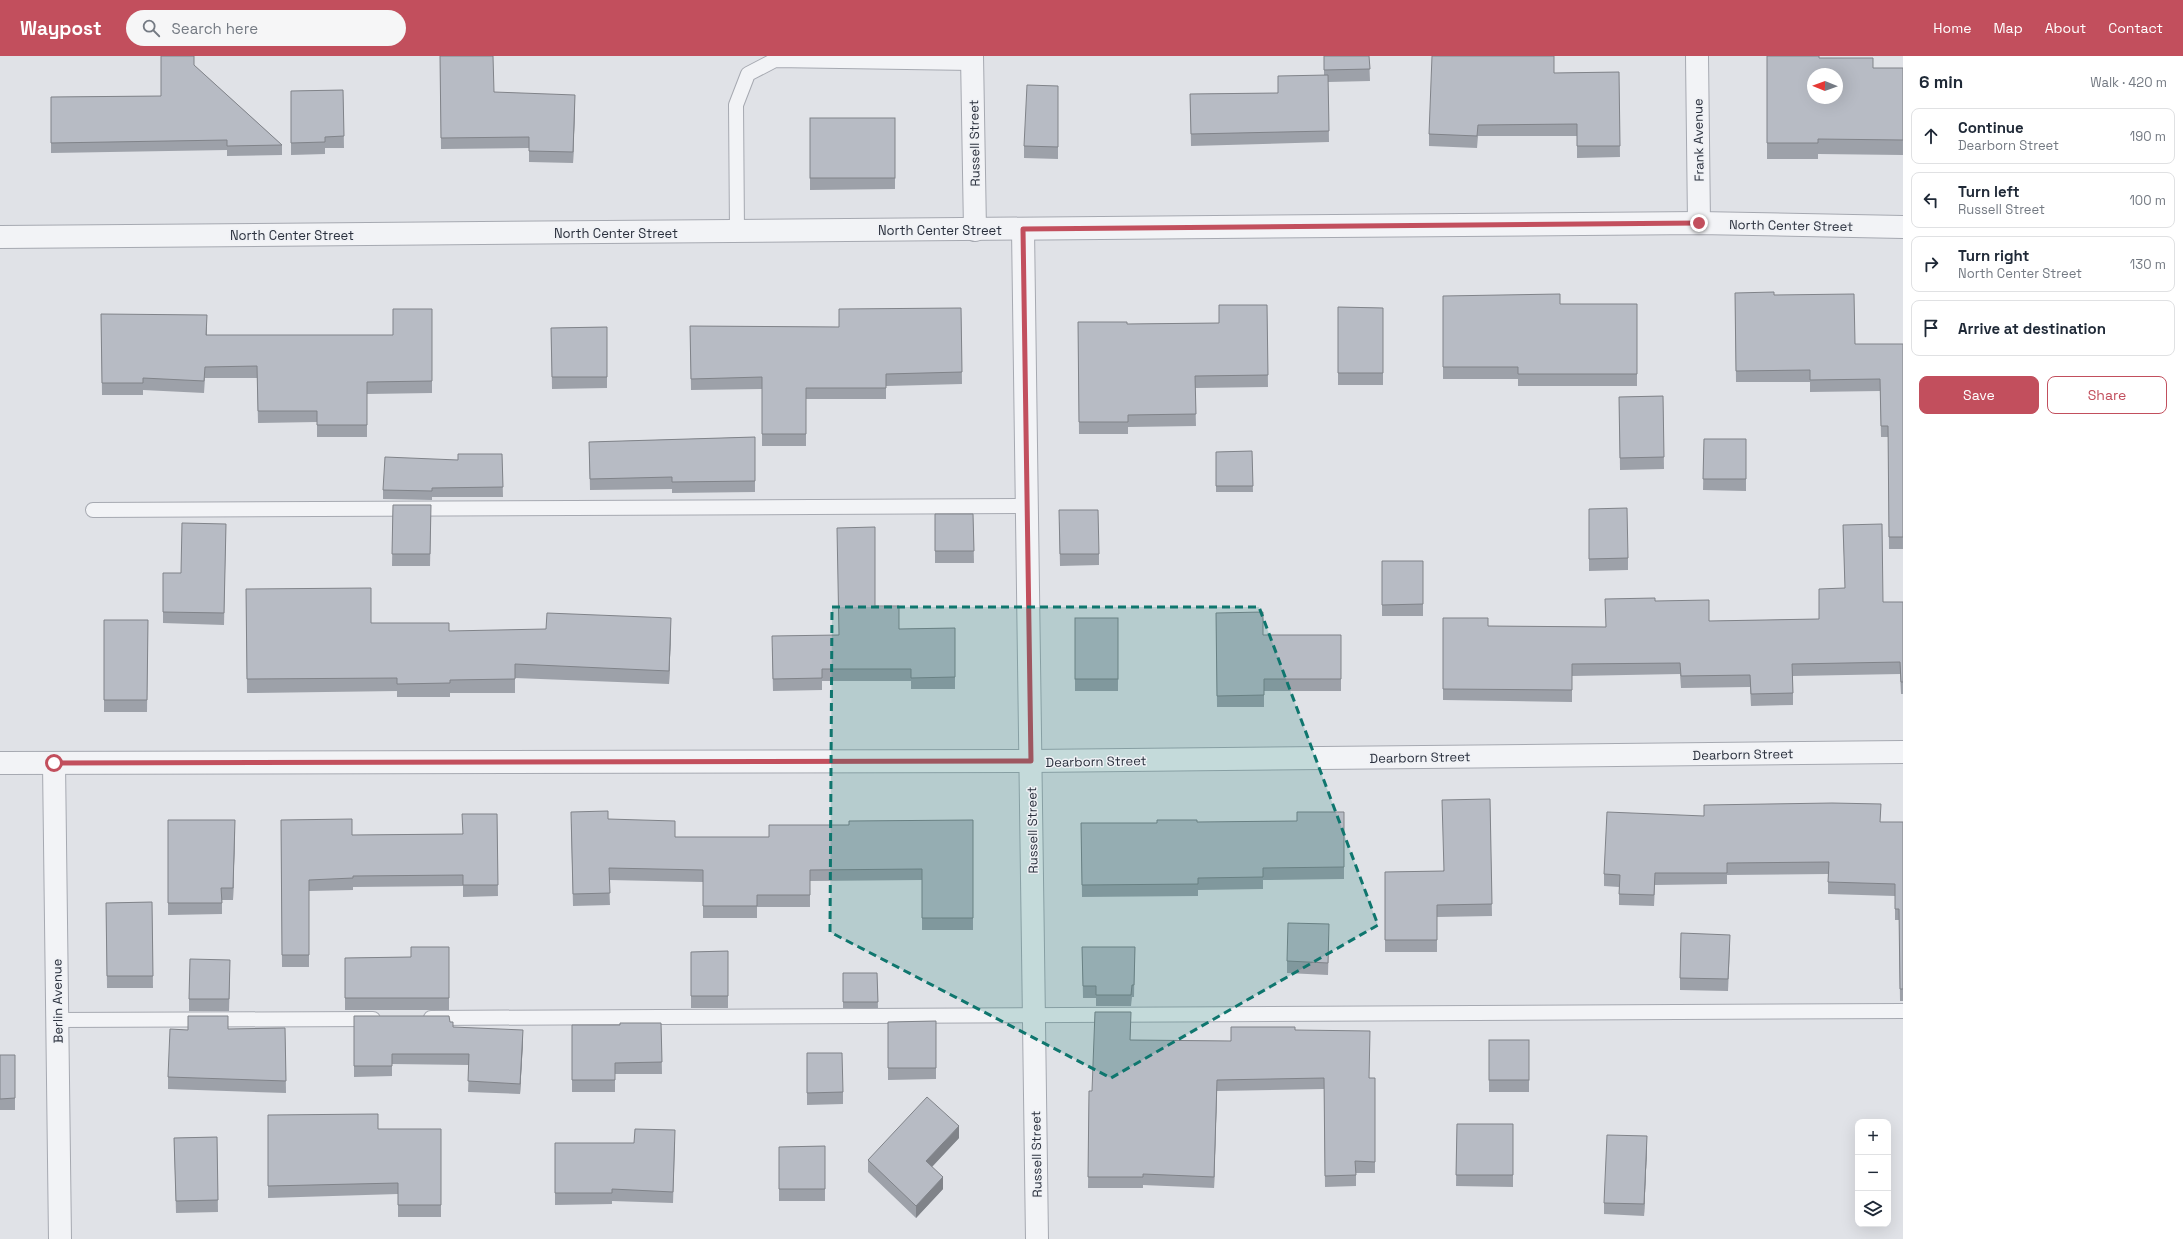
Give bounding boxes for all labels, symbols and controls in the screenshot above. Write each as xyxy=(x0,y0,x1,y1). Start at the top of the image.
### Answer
search box xyxy=(126,10,406,46)
text: Waypost xyxy=(20,16,102,41)
icon: search xyxy=(140,17,162,39)
text: Search here xyxy=(172,19,258,38)
text: Home xyxy=(1933,19,1971,37)
text: Map xyxy=(1993,19,2023,37)
text: About xyxy=(2045,19,2086,37)
text: Contact xyxy=(2108,19,2163,37)
north arrow xyxy=(1807,68,1843,104)
text: 6 min xyxy=(1919,71,1963,93)
text: Walk · 420 m xyxy=(2090,74,2167,91)
street label: Frank Avenue xyxy=(1689,98,1708,182)
street label: Russell Street xyxy=(965,99,984,187)
text: Continue xyxy=(1958,118,2024,137)
icon: ahead xyxy=(1920,125,1942,147)
text: 190 m xyxy=(2130,128,2166,145)
text: Dearborn Street xyxy=(1958,137,2059,154)
text: Turn left xyxy=(1958,182,2020,201)
icon: left xyxy=(1920,189,1942,211)
text: 100 m xyxy=(2129,192,2166,209)
text: Russell Street xyxy=(1958,201,2045,218)
route end xyxy=(1690,214,1708,232)
street label: North Center Street xyxy=(1729,216,1853,235)
street label: North Center Street xyxy=(878,222,1002,239)
street label: North Center Street xyxy=(554,225,678,242)
street label: North Center Street xyxy=(230,227,354,244)
text: Turn right xyxy=(1958,246,2029,265)
icon: right xyxy=(1920,253,1942,275)
text: 130 m xyxy=(2130,256,2166,273)
text: North Center Street xyxy=(1958,265,2082,282)
icon: arrive xyxy=(1920,317,1942,339)
text: Arrive at destination xyxy=(1958,319,2106,338)
button: Save xyxy=(1919,376,2039,414)
button: Share xyxy=(2047,376,2167,414)
street label: Dearborn Street xyxy=(1692,745,1794,764)
street label: Dearborn Street xyxy=(1369,748,1471,767)
street label: Dearborn Street xyxy=(1045,752,1147,771)
route start xyxy=(45,754,63,772)
street label: Russell Street xyxy=(1023,786,1042,874)
street label: Berlin Avenue xyxy=(48,959,67,1043)
street label: Russell Street xyxy=(1027,1110,1046,1198)
map controls xyxy=(1855,1119,1891,1227)
button: + xyxy=(1855,1119,1891,1155)
button: − xyxy=(1855,1155,1891,1191)
button: layers xyxy=(1855,1191,1891,1227)

